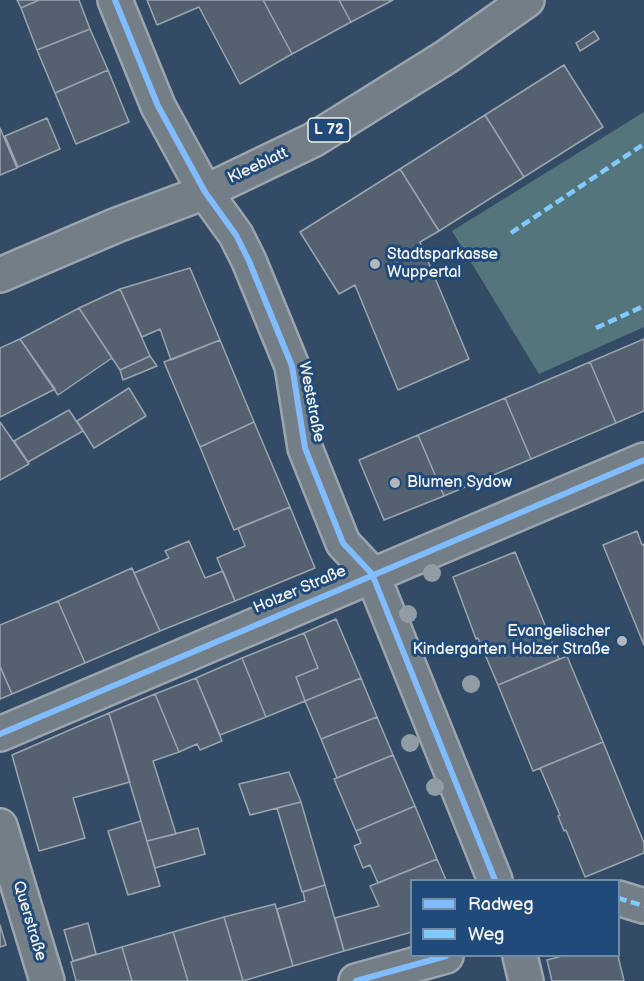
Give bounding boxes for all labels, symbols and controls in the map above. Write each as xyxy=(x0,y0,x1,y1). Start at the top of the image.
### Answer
road number: L 72 xyxy=(308,118,350,142)
street label: Kleeblatt xyxy=(225,144,291,188)
place label: Stadtsparkasse Wuppertal xyxy=(387,245,498,283)
marker: Stadtsparkasse Wuppertal xyxy=(368,257,382,271)
street label: Weststraße xyxy=(294,360,328,444)
place label: Blumen Sydow xyxy=(407,473,512,493)
marker: Blumen Sydow xyxy=(388,476,402,490)
street label: Holzer Straße xyxy=(251,562,349,618)
place label: Evangelischer Kindergarten Holzer Straße xyxy=(412,622,610,660)
marker: Evangelischer Kindergarten Holzer Straße xyxy=(615,634,629,648)
street label: Querstraße xyxy=(8,879,50,963)
legend xyxy=(410,879,620,957)
text: Radweg xyxy=(468,894,534,915)
text: Weg xyxy=(468,924,504,945)

